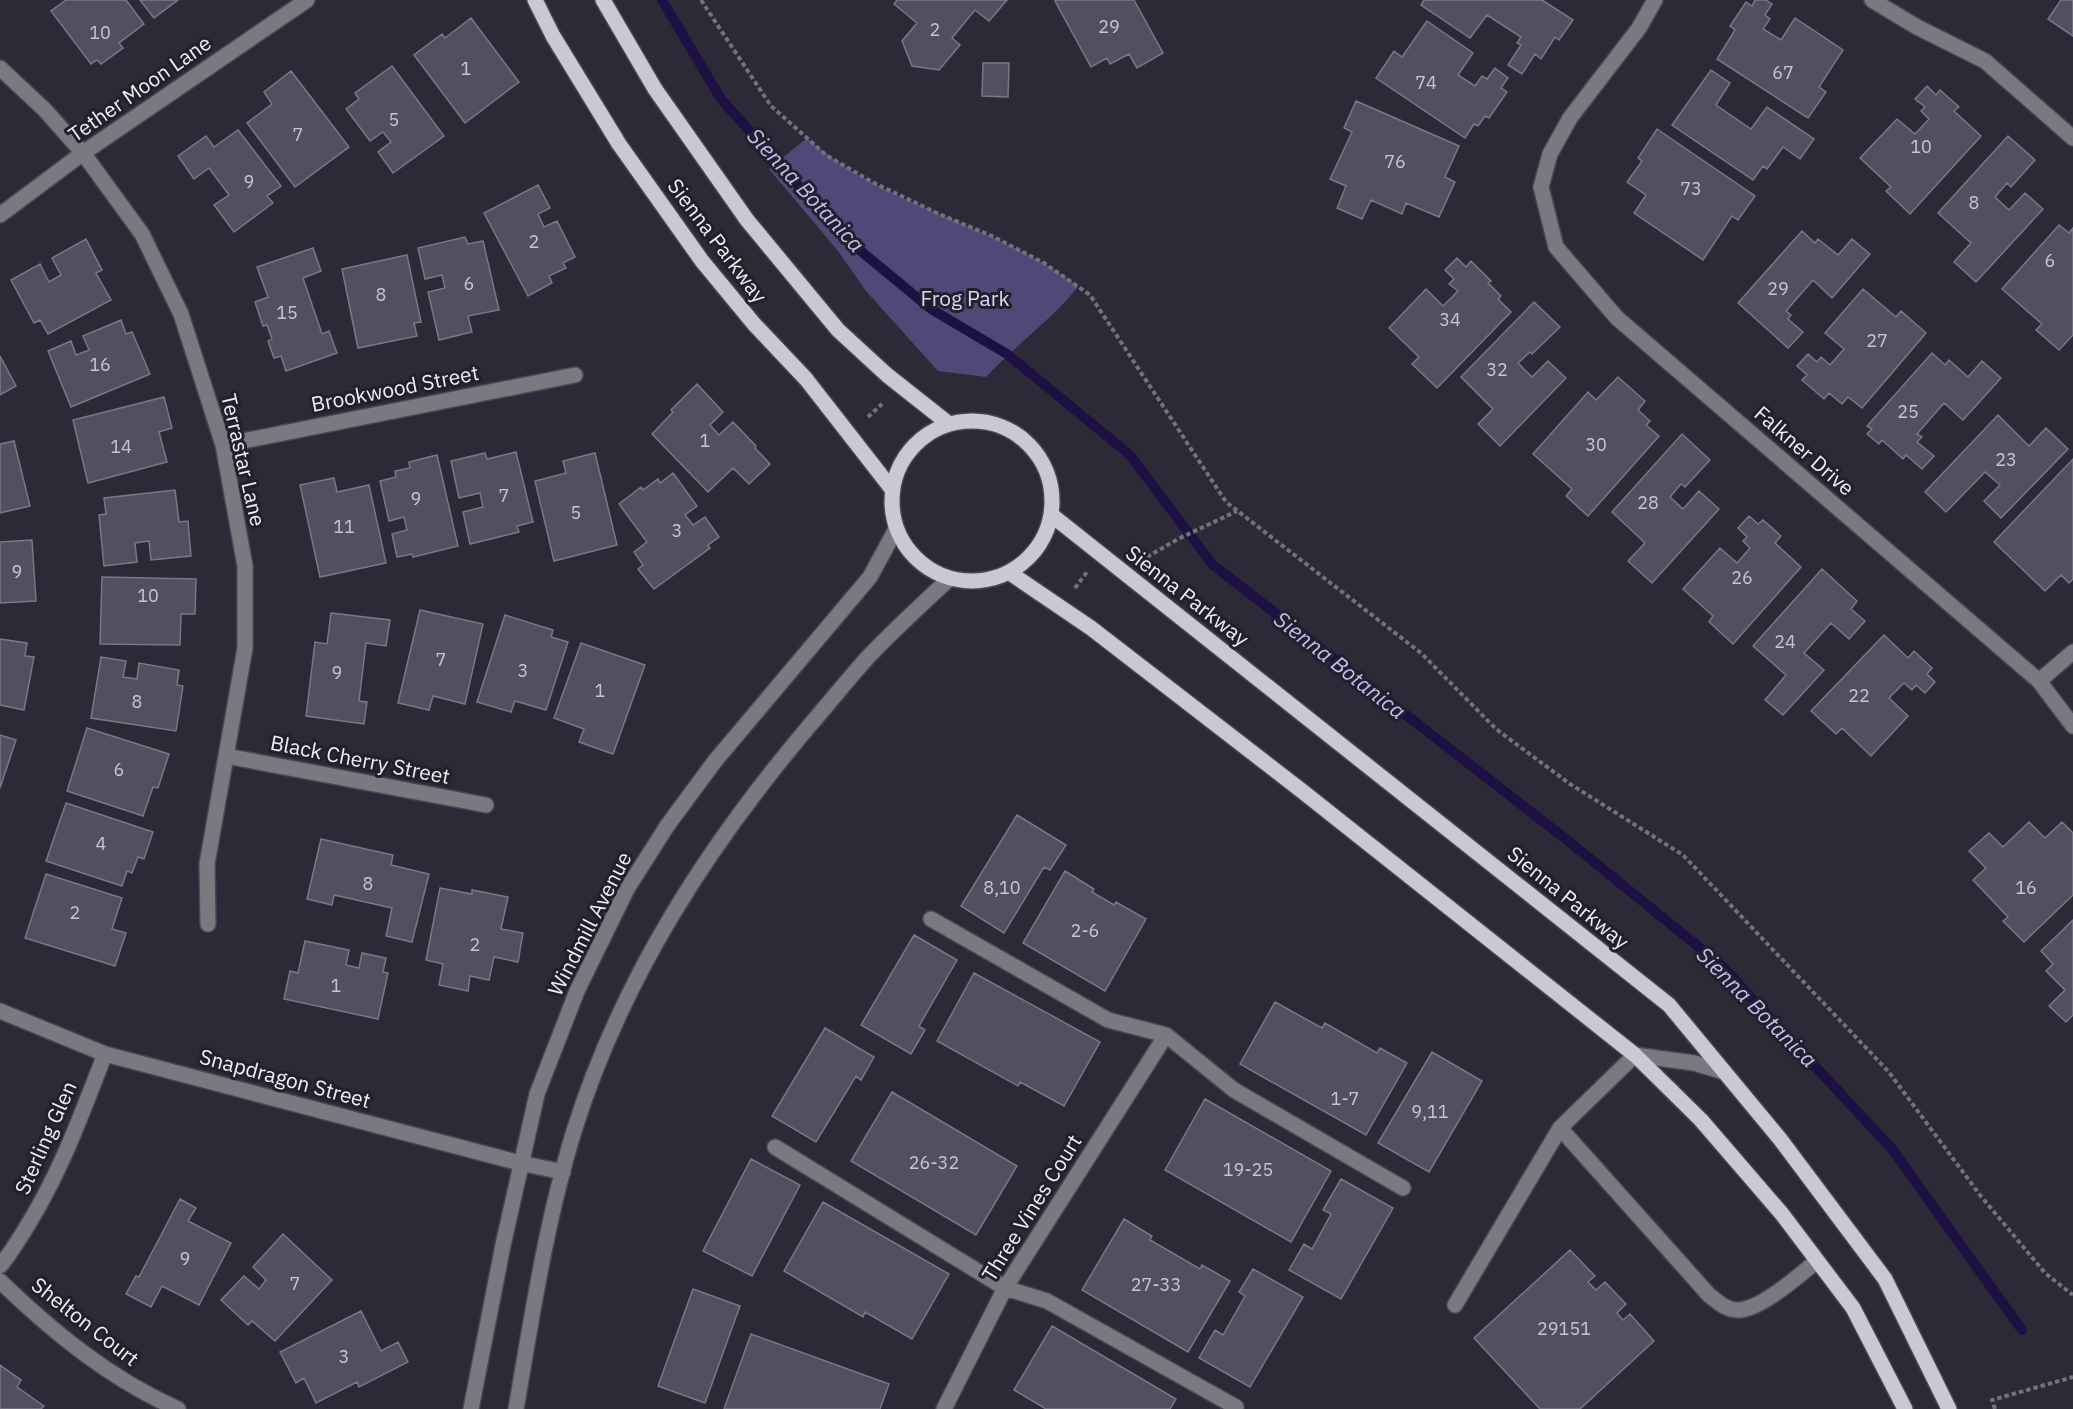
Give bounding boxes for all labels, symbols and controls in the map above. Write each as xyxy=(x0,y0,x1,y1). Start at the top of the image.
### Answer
house number: 29 xyxy=(1098,15,1120,38)
house number: 2 xyxy=(930,18,940,41)
house number: 10 xyxy=(89,21,111,44)
street label: Tether Moon Lane xyxy=(62,28,216,148)
house number: 1 xyxy=(461,57,471,80)
house number: 67 xyxy=(1772,61,1794,84)
house number: 74 xyxy=(1415,71,1437,94)
house number: 5 xyxy=(389,108,399,131)
water label: Sienna Botanica xyxy=(741,121,871,258)
house number: 7 xyxy=(293,123,303,146)
house number: 10 xyxy=(1910,135,1932,158)
house number: 76 xyxy=(1384,150,1406,173)
house number: 9 xyxy=(244,170,254,193)
street label: Sienna Parkway xyxy=(662,172,774,309)
house number: 73 xyxy=(1680,177,1702,200)
house number: 8 xyxy=(1969,191,1979,214)
house number: 2 xyxy=(529,230,539,253)
house number: 6 xyxy=(2045,249,2055,272)
house number: 6 xyxy=(464,272,474,295)
house number: 29 xyxy=(1767,277,1789,300)
house number: 8 xyxy=(376,283,386,306)
park label: Frog Park xyxy=(920,284,1010,312)
house number: 15 xyxy=(276,301,298,324)
house number: 34 xyxy=(1439,308,1461,331)
house number: 27 xyxy=(1866,329,1888,352)
house number: 16 xyxy=(89,353,111,376)
street label: Brookwood Street xyxy=(309,358,481,418)
house number: 32 xyxy=(1486,358,1508,381)
street label: Terrastar Lane xyxy=(215,391,273,529)
street label: Falkner Drive xyxy=(1749,399,1861,501)
house number: 25 xyxy=(1897,400,1919,423)
house number: 1 xyxy=(700,429,710,452)
house number: 30 xyxy=(1585,433,1607,456)
house number: 14 xyxy=(110,435,132,458)
house number: 23 xyxy=(1995,448,2017,471)
house number: 7 xyxy=(499,484,509,507)
house number: 9 xyxy=(411,487,421,510)
house number: 28 xyxy=(1637,491,1659,514)
house number: 5 xyxy=(571,501,581,524)
house number: 11 xyxy=(333,515,355,538)
house number: 3 xyxy=(672,519,682,542)
street label: Sienna Parkway xyxy=(1120,538,1255,652)
house number: 9 xyxy=(12,560,22,583)
house number: 26 xyxy=(1731,566,1753,589)
house number: 10 xyxy=(137,584,159,607)
water label: Sienna Botanica xyxy=(1268,604,1412,725)
house number: 24 xyxy=(1774,630,1796,653)
house number: 7 xyxy=(436,648,446,671)
house number: 3 xyxy=(518,659,528,682)
house number: 9 xyxy=(332,661,342,684)
house number: 1 xyxy=(595,679,605,702)
house number: 22 xyxy=(1848,684,1870,707)
house number: 8 xyxy=(132,690,142,713)
street label: Black Cherry Street xyxy=(268,728,452,790)
house number: 6 xyxy=(114,758,124,781)
house number: 4 xyxy=(96,832,107,855)
street label: Sienna Parkway xyxy=(1502,839,1636,955)
street label: Windmill Avenue xyxy=(541,847,637,1000)
house number: 8 xyxy=(363,872,373,895)
house number: 8,10 xyxy=(983,876,1021,899)
house number: 16 xyxy=(2015,876,2037,899)
house number: 2 xyxy=(70,901,80,924)
house number: 2-6 xyxy=(1071,919,1099,942)
house number: 2 xyxy=(470,933,480,956)
water label: Sienna Botanica xyxy=(1691,940,1824,1073)
house number: 1 xyxy=(331,974,341,997)
street label: Snapdragon Street xyxy=(197,1042,374,1114)
street label: Sterling Glen xyxy=(8,1076,83,1199)
house number: 1-7 xyxy=(1331,1087,1359,1110)
house number: 9,11 xyxy=(1411,1100,1449,1123)
street label: Three Vines Court xyxy=(975,1129,1088,1286)
house number: 26-32 xyxy=(909,1151,959,1174)
house number: 19-25 xyxy=(1223,1158,1273,1181)
house number: 9 xyxy=(180,1247,190,1270)
street label: Shelton Court xyxy=(26,1270,145,1372)
house number: 7 xyxy=(290,1272,300,1295)
house number: 27-33 xyxy=(1131,1273,1181,1296)
house number: 29151 xyxy=(1537,1317,1591,1340)
house number: 3 xyxy=(339,1345,349,1368)

